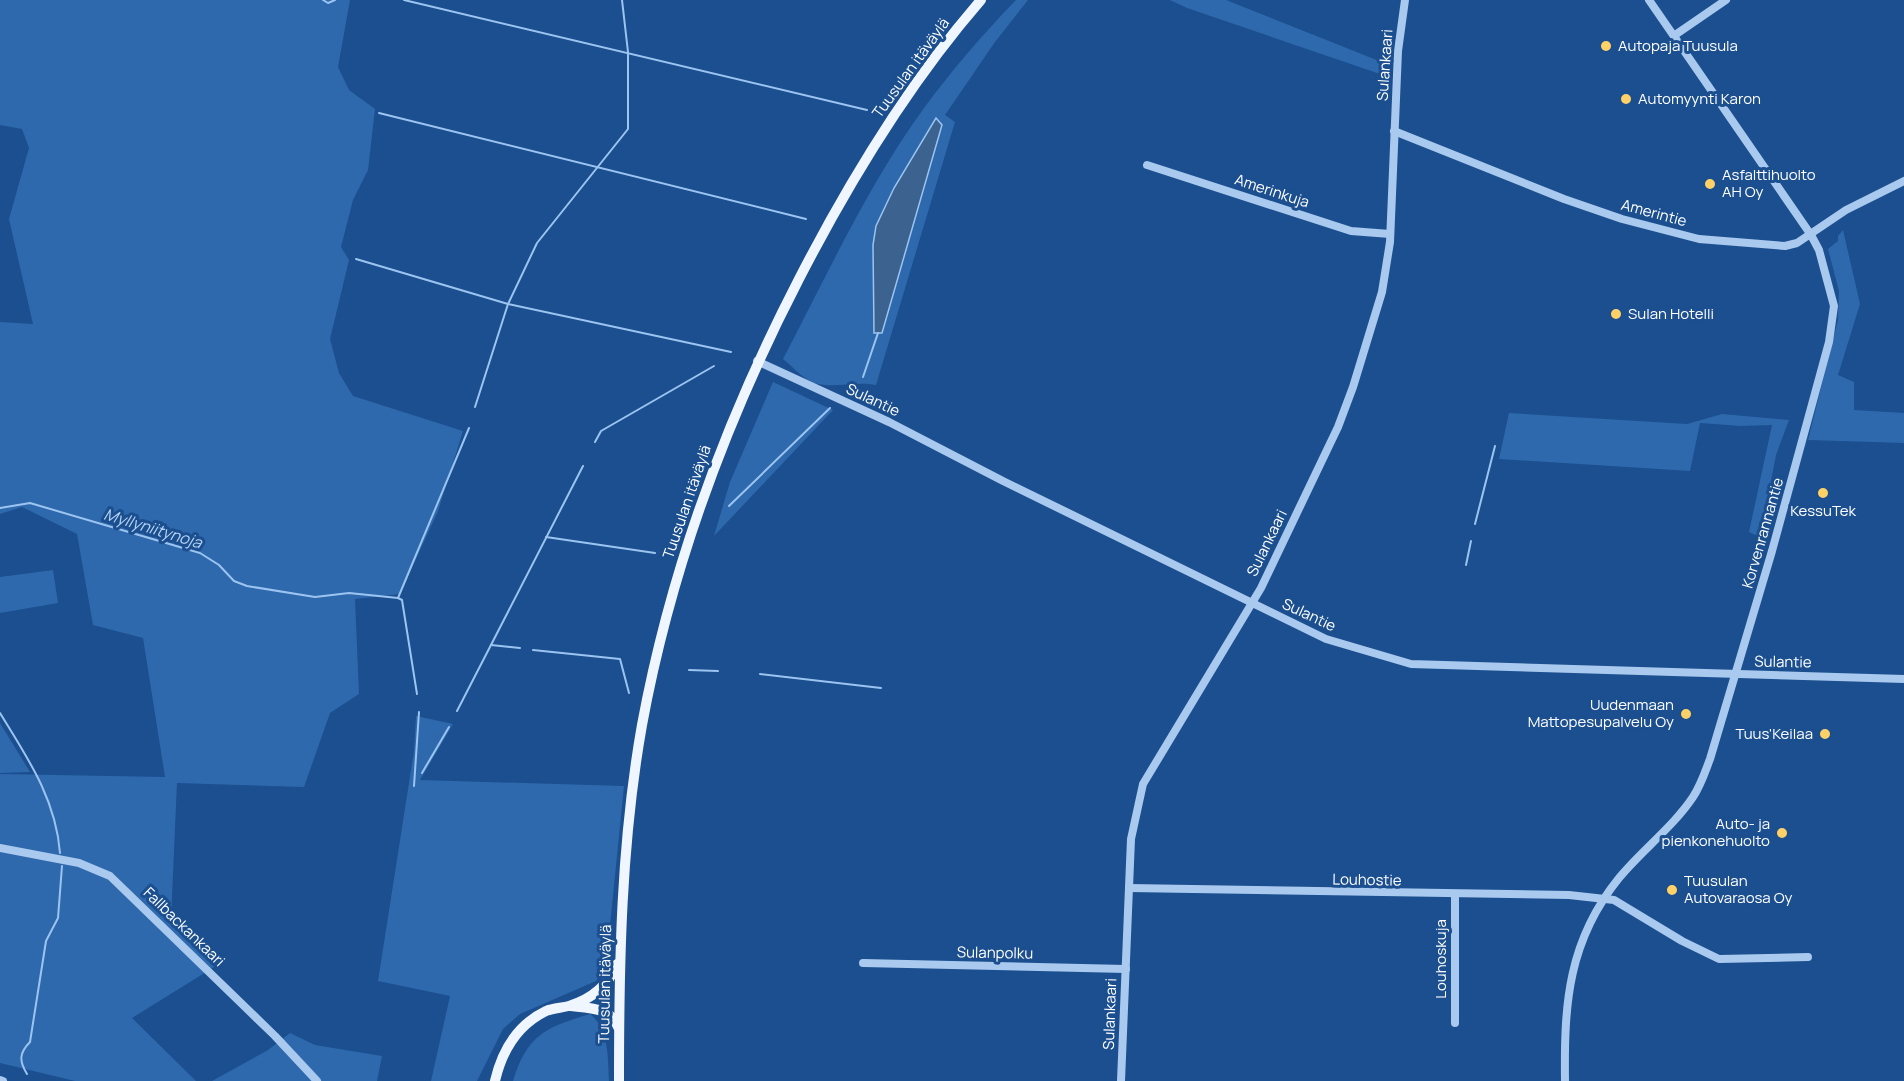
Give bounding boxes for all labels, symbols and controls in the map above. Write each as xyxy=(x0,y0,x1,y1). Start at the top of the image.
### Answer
street label: Tuusulan itäväylä xyxy=(867,13,954,122)
street label: Sulankaari xyxy=(1372,28,1397,102)
place label: Autopaja Tuusula xyxy=(1618,35,1738,56)
marker: Autopaja Tuusula xyxy=(1599,39,1613,53)
place label: Automyynti Karon xyxy=(1638,88,1761,109)
marker: Automyynti Karon xyxy=(1619,92,1633,106)
place label: Asfalttihuolto AH Oy xyxy=(1722,164,1816,202)
street label: Amerinkuja xyxy=(1232,169,1312,212)
marker: Asfalttihuolto AH Oy xyxy=(1703,177,1717,191)
street label: Amerintie xyxy=(1619,194,1689,231)
place label: Sulan Hotelli xyxy=(1628,303,1714,324)
marker: Sulan Hotelli xyxy=(1609,307,1623,321)
street label: Sulantie xyxy=(843,378,904,421)
street label: Tuusulan itäväylä xyxy=(657,442,716,561)
street label: Korvenrannantie xyxy=(1737,475,1788,591)
marker: KessuTek xyxy=(1816,486,1830,500)
place label: KessuTek xyxy=(1790,500,1856,521)
water label: Myllyniitynoja xyxy=(101,503,206,554)
street label: Sulankaari xyxy=(1241,506,1292,580)
street label: Sulantie xyxy=(1279,593,1340,636)
street label: Sulantie xyxy=(1754,651,1812,673)
place label: Uudenmaan Mattopesupalvelu Oy xyxy=(1528,694,1674,732)
marker: Uudenmaan Mattopesupalvelu Oy xyxy=(1679,707,1693,721)
place label: Tuus'Keilaa xyxy=(1735,723,1813,744)
marker: Tuus'Keilaa xyxy=(1818,727,1832,741)
place label: Auto- ja pienkonehuolto xyxy=(1662,813,1770,851)
marker: Auto- ja pienkonehuolto xyxy=(1775,826,1789,840)
street label: Louhostie xyxy=(1332,868,1402,891)
place label: Tuusulan Autovaraosa Oy xyxy=(1684,870,1792,908)
street label: Fallbackankaari xyxy=(139,882,230,971)
marker: Tuusulan Autovaraosa Oy xyxy=(1665,883,1679,897)
street label: Louhoskuja xyxy=(1430,919,1451,999)
street label: Tuusulan itäväylä xyxy=(593,924,616,1044)
street label: Sulanpolku xyxy=(957,941,1033,964)
street label: Sulankaari xyxy=(1098,978,1121,1050)

